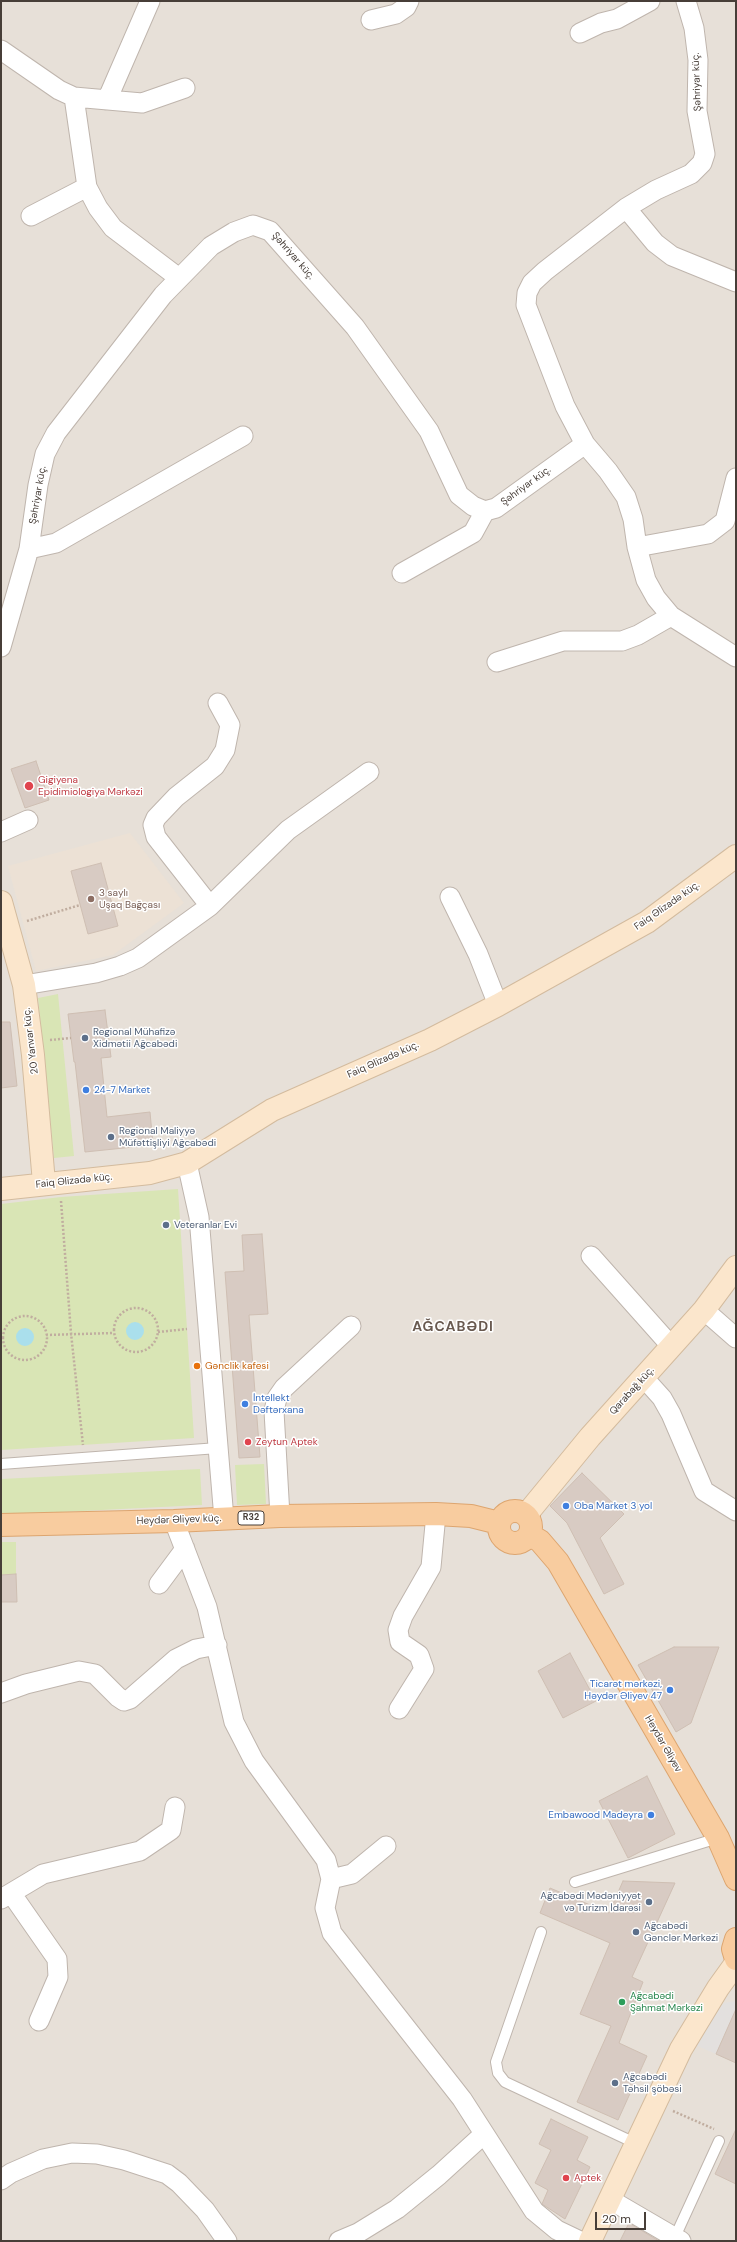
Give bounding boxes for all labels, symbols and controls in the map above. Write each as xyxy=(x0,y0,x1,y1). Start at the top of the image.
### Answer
street label: Şəhriyar küç. xyxy=(690,52,704,112)
street label: Şəhriyar küç. xyxy=(269,230,317,282)
street label: Şəhriyar küç. xyxy=(499,464,553,508)
street label: Şəhriyar küç. xyxy=(27,465,49,525)
place label: Gigiyena Epidimiologiya Mərkəzi xyxy=(38,774,143,798)
marker: Gigiyena Epidimiologiya Mərkəzi xyxy=(23,780,35,792)
street label: Faiq Əlizadə küç. xyxy=(632,879,702,933)
place label: 3 saylı Uşaq Bağçası xyxy=(99,887,160,910)
marker: 3 saylı Uşaq Bağçası xyxy=(86,894,96,904)
street label: 20 Yanvar küç. xyxy=(21,1007,41,1075)
place label: Regional Mühafizə Xidmətii Ağcabədi xyxy=(93,1026,177,1050)
marker: Regional Mühafizə Xidmətii Ağcabədi xyxy=(80,1033,90,1043)
street label: Faiq Əlizadə küç. xyxy=(345,1039,421,1081)
place label: 24-7 Market xyxy=(94,1084,150,1096)
marker: 24-7 Market xyxy=(81,1085,91,1095)
place label: Regional Maliyyə Müfəttişliyi Ağcabədi xyxy=(119,1125,216,1148)
marker: Regional Maliyyə Müfəttişliyi Ağcabədi xyxy=(106,1132,116,1142)
street label: Faiq Əlizadə küç. xyxy=(35,1171,113,1191)
place label: Veteranlar Evi xyxy=(174,1219,237,1231)
marker: Veteranlar Evi xyxy=(161,1220,171,1230)
district label: AĞCABƏDI xyxy=(412,1319,494,1335)
place label: Gənclik kafesi xyxy=(205,1360,269,1372)
marker: Gənclik kafesi xyxy=(192,1361,202,1371)
street label: Qarabağ küç. xyxy=(607,1364,657,1418)
place label: İntellekt Dəftərxana xyxy=(253,1392,304,1416)
marker: İntellekt Dəftərxana xyxy=(240,1399,250,1409)
place label: Zeytun Aptek xyxy=(256,1436,318,1448)
marker: Zeytun Aptek xyxy=(243,1437,253,1447)
place label: Oba Market 3 yol xyxy=(574,1500,652,1512)
marker: Oba Market 3 yol xyxy=(561,1501,571,1511)
road number: R32 xyxy=(238,1511,264,1525)
street label: Heydər Əliyev küç. xyxy=(136,1513,222,1527)
place label: Ticarət mərkəzi, Həydər Əliyev 47 xyxy=(584,1678,662,1702)
marker: Ticarət mərkəzi, Həydər Əliyev 47 xyxy=(665,1685,675,1695)
street label: Heydər Əliyev xyxy=(642,1713,684,1775)
place label: Embawood Madeyra xyxy=(548,1809,643,1821)
marker: Embawood Madeyra xyxy=(646,1810,656,1820)
place label: Ağcabədi Mədəniyyət və Turizm İdarəsi xyxy=(540,1890,641,1914)
marker: Ağcabədi Mədəniyyət və Turizm İdarəsi xyxy=(644,1897,654,1907)
place label: Ağcabədi Gənclər Mərkəzi xyxy=(644,1920,718,1944)
marker: Ağcabədi Gənclər Mərkəzi xyxy=(631,1927,641,1937)
place label: Ağcabədi Şahmat Mərkəzi xyxy=(630,1990,703,2014)
marker: Ağcabədi Şahmat Mərkəzi xyxy=(617,1997,627,2007)
place label: Ağcabədi Təhsil şöbəsi xyxy=(623,2071,682,2094)
marker: Ağcabədi Təhsil şöbəsi xyxy=(610,2078,620,2088)
place label: Aptek xyxy=(574,2172,601,2184)
marker: Aptek xyxy=(561,2173,571,2183)
scale bar xyxy=(597,2204,648,2230)
text: 20 m xyxy=(602,2211,631,2227)

